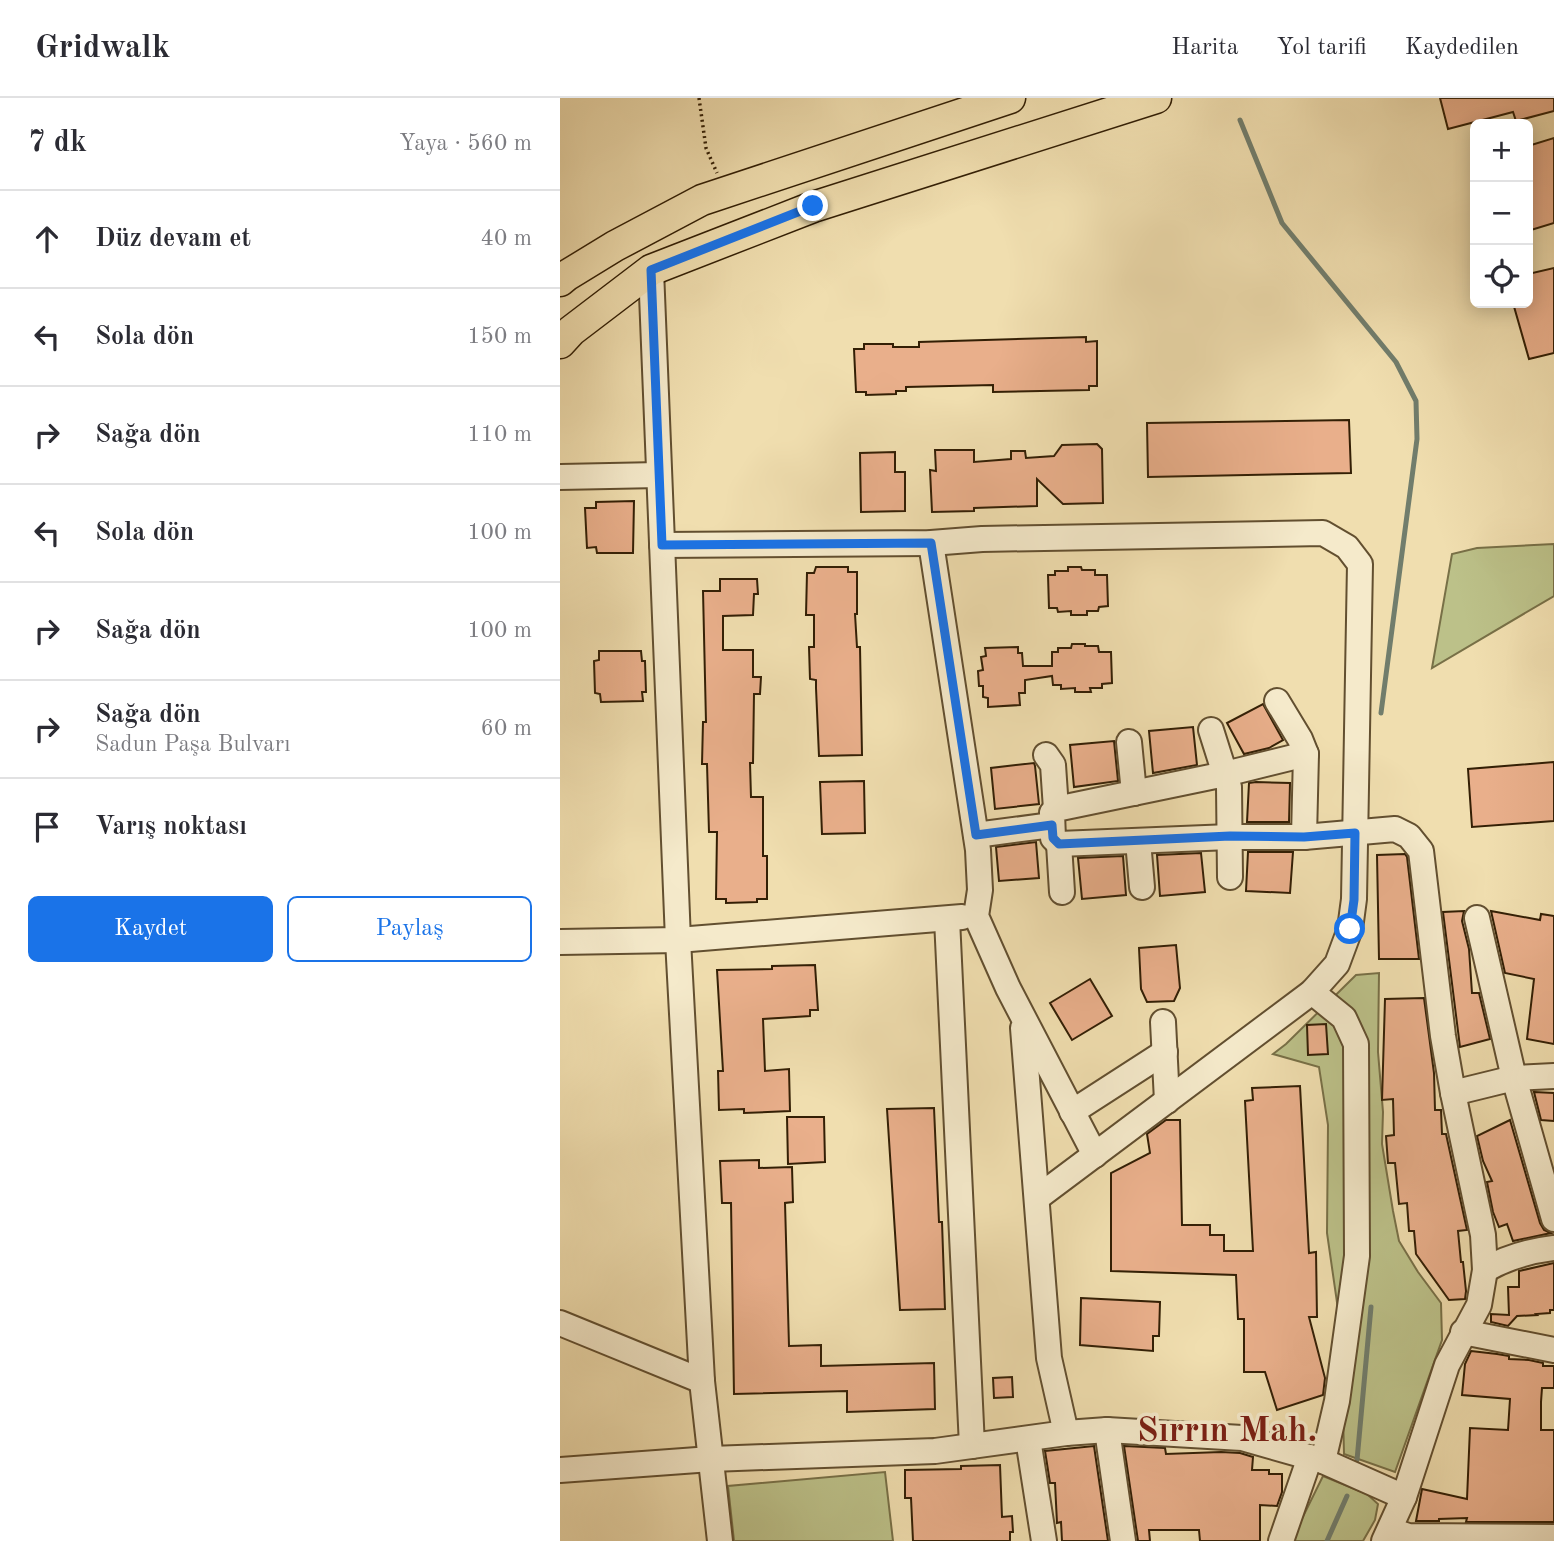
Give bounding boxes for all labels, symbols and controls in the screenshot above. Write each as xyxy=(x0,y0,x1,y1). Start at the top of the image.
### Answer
text: Gridwalk xyxy=(35,32,170,65)
text: Harita xyxy=(1171,36,1239,60)
text: Yol tarifi xyxy=(1277,36,1367,60)
text: Kaydedilen xyxy=(1405,36,1519,60)
map controls xyxy=(1470,119,1533,308)
button: + xyxy=(1470,119,1533,182)
text: 7 dk xyxy=(28,128,87,158)
text: Yaya · 560 m xyxy=(399,132,532,155)
button: − xyxy=(1470,182,1533,245)
route end xyxy=(797,190,828,221)
icon: ahead xyxy=(28,220,66,258)
text: Düz devam et xyxy=(95,226,251,252)
text: 40 m xyxy=(481,227,532,250)
button: locate xyxy=(1470,245,1533,308)
icon: left xyxy=(28,318,66,356)
text: Sola dön xyxy=(95,324,194,350)
text: 150 m xyxy=(467,325,532,348)
icon: right xyxy=(28,416,66,454)
text: Sağa dön xyxy=(95,422,201,448)
text: 110 m xyxy=(467,423,532,446)
icon: left xyxy=(28,514,66,552)
text: Sola dön xyxy=(95,520,194,546)
text: 100 m xyxy=(467,521,532,544)
icon: right xyxy=(28,612,66,650)
text: Sağa dön xyxy=(95,618,201,644)
text: 100 m xyxy=(467,619,532,642)
text: Sağa dön xyxy=(95,702,201,728)
icon: right xyxy=(28,710,66,748)
text: 60 m xyxy=(481,717,532,740)
text: Sadun Paşa Bulvarı xyxy=(95,733,290,756)
icon: arrive xyxy=(28,808,66,846)
text: Varış noktası xyxy=(95,814,247,840)
button: Kaydet xyxy=(28,896,273,962)
button: Paylaş xyxy=(287,896,532,962)
route start xyxy=(1334,913,1365,944)
district label: Sırrın Mah. xyxy=(1137,1414,1317,1449)

